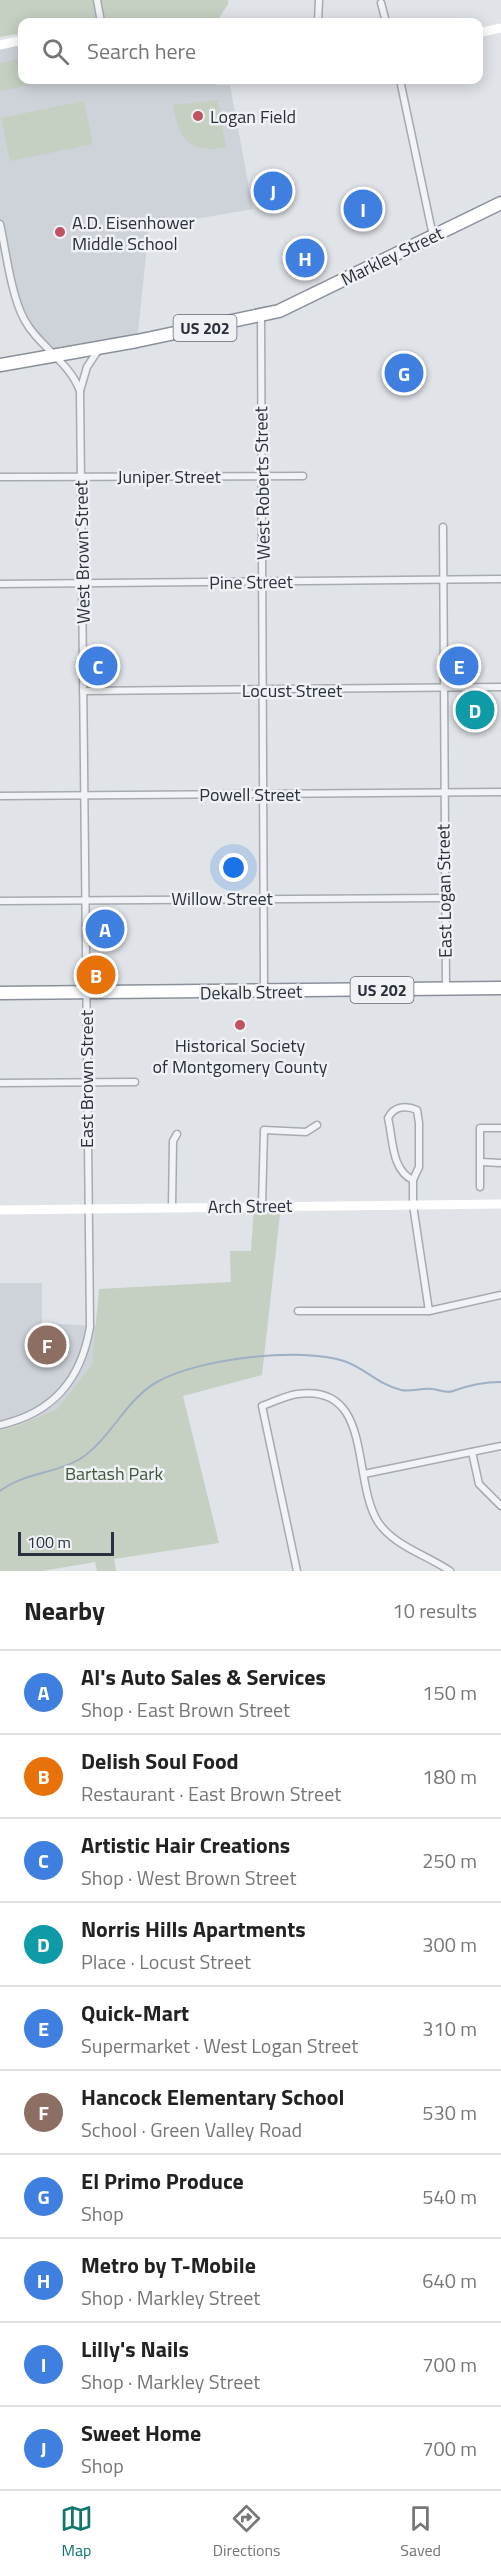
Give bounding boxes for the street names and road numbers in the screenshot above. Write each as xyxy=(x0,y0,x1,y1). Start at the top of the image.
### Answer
street label: Markley Street xyxy=(336,219,448,292)
road number: US 202 xyxy=(174,315,236,341)
street label: West Roberts Street xyxy=(247,405,277,560)
street label: Juniper Street xyxy=(117,463,221,490)
street label: West Brown Street xyxy=(67,479,97,624)
street label: Pine Street xyxy=(209,568,294,596)
street label: Locust Street xyxy=(242,677,343,704)
street label: Powell Street xyxy=(199,781,301,808)
street label: East Logan Street xyxy=(429,823,459,958)
street label: Willow Street xyxy=(171,885,274,912)
road number: US 202 xyxy=(350,977,413,1003)
street label: Dekalb Street xyxy=(200,978,303,1006)
street label: East Brown Street xyxy=(73,1009,100,1148)
street label: Arch Street xyxy=(207,1192,293,1220)

